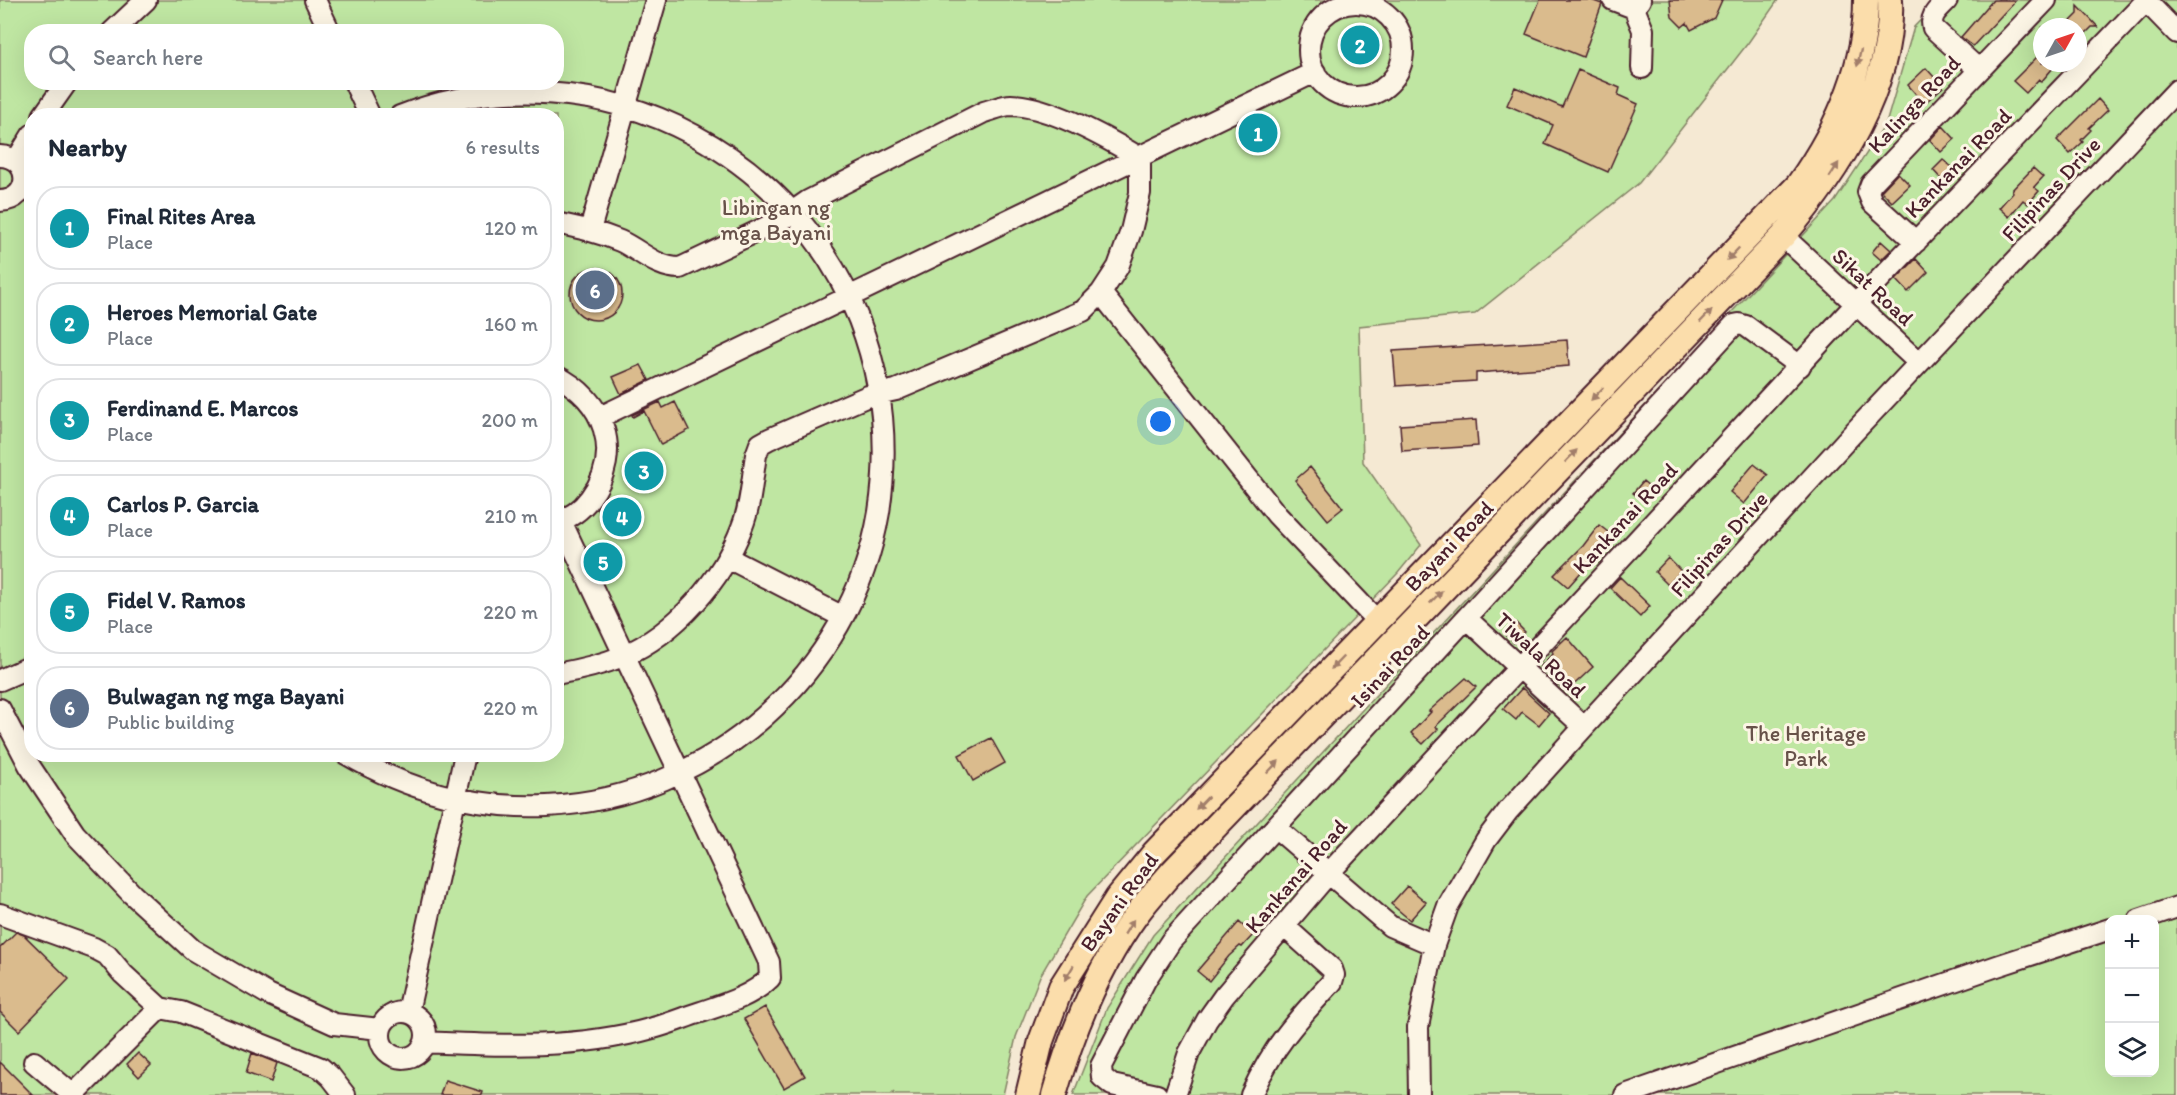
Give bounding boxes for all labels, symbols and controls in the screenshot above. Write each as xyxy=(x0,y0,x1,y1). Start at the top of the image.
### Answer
north arrow xyxy=(2033,18,2087,72)
pin: 2 xyxy=(1340,22,1380,68)
search box xyxy=(24,24,564,90)
icon: search xyxy=(45,41,78,74)
text: Search here xyxy=(93,44,203,71)
one-way arrow xyxy=(1854,49,1863,68)
street label: Kalinga Road xyxy=(1862,49,1966,159)
street label: Kankanai Road xyxy=(1899,102,2017,224)
pin: 1 xyxy=(1238,110,1278,156)
text: Nearby xyxy=(48,131,127,163)
street label: Filipinas Drive xyxy=(1996,131,2106,247)
text: 6 results xyxy=(466,135,540,159)
one-way arrow xyxy=(1828,162,1840,178)
park label: Libingan ng mga Bayani xyxy=(720,194,832,246)
text: Final Rites Area xyxy=(107,203,255,230)
text: 1 xyxy=(65,216,74,240)
text: 120 m xyxy=(485,216,538,240)
text: Place xyxy=(107,230,153,254)
street label: Sikat Road xyxy=(1827,242,1919,332)
one-way arrow xyxy=(1726,246,1740,260)
pin: 6 xyxy=(576,268,614,312)
text: Heroes Memorial Gate xyxy=(107,299,317,326)
one-way arrow xyxy=(1699,308,1713,323)
text: 2 xyxy=(64,312,75,336)
text: 160 m xyxy=(485,312,538,336)
text: Place xyxy=(107,326,153,350)
one-way arrow xyxy=(1590,386,1604,400)
text: Ferdinand E. Marcos xyxy=(107,395,298,422)
your location xyxy=(1146,407,1175,436)
text: 3 xyxy=(64,408,75,432)
text: 200 m xyxy=(482,408,538,432)
text: Place xyxy=(107,422,153,446)
pin: 3 xyxy=(624,448,664,494)
one-way arrow xyxy=(1564,449,1578,464)
street label: Kankanai Road xyxy=(1567,457,1683,579)
street label: Filipinas Drive xyxy=(1664,485,1774,603)
text: Carlos P. Garcia xyxy=(107,491,259,518)
pin: 4 xyxy=(602,494,642,540)
street label: Bayani Road xyxy=(1399,495,1499,597)
text: 4 xyxy=(63,504,76,528)
text: 210 m xyxy=(485,504,538,528)
text: Place xyxy=(107,518,153,542)
pin: 5 xyxy=(584,540,622,584)
text: Fidel V. Ramos xyxy=(107,587,246,614)
one-way arrow xyxy=(1429,590,1443,605)
text: 5 xyxy=(64,600,75,624)
text: 220 m xyxy=(483,600,538,624)
street label: Tiwala Road xyxy=(1490,606,1592,704)
text: Place xyxy=(107,614,153,638)
street label: Isinai Road xyxy=(1345,619,1435,713)
one-way arrow xyxy=(1330,655,1344,670)
text: Bulwagan ng mga Bayani xyxy=(107,683,344,710)
text: 6 xyxy=(64,696,75,720)
text: 220 m xyxy=(483,696,538,720)
text: Public building xyxy=(107,710,234,734)
park label: The Heritage Park xyxy=(1746,720,1866,772)
one-way arrow xyxy=(1265,760,1279,774)
one-way arrow xyxy=(1195,796,1209,810)
street label: Kankanai Road xyxy=(1239,813,1353,939)
street label: Bayani Road xyxy=(1074,847,1164,957)
map controls xyxy=(2105,915,2159,1077)
button: + xyxy=(2105,915,2159,969)
one-way arrow xyxy=(1123,919,1134,935)
one-way arrow xyxy=(1064,965,1075,981)
button: − xyxy=(2105,969,2159,1023)
button: layers xyxy=(2105,1023,2159,1077)

